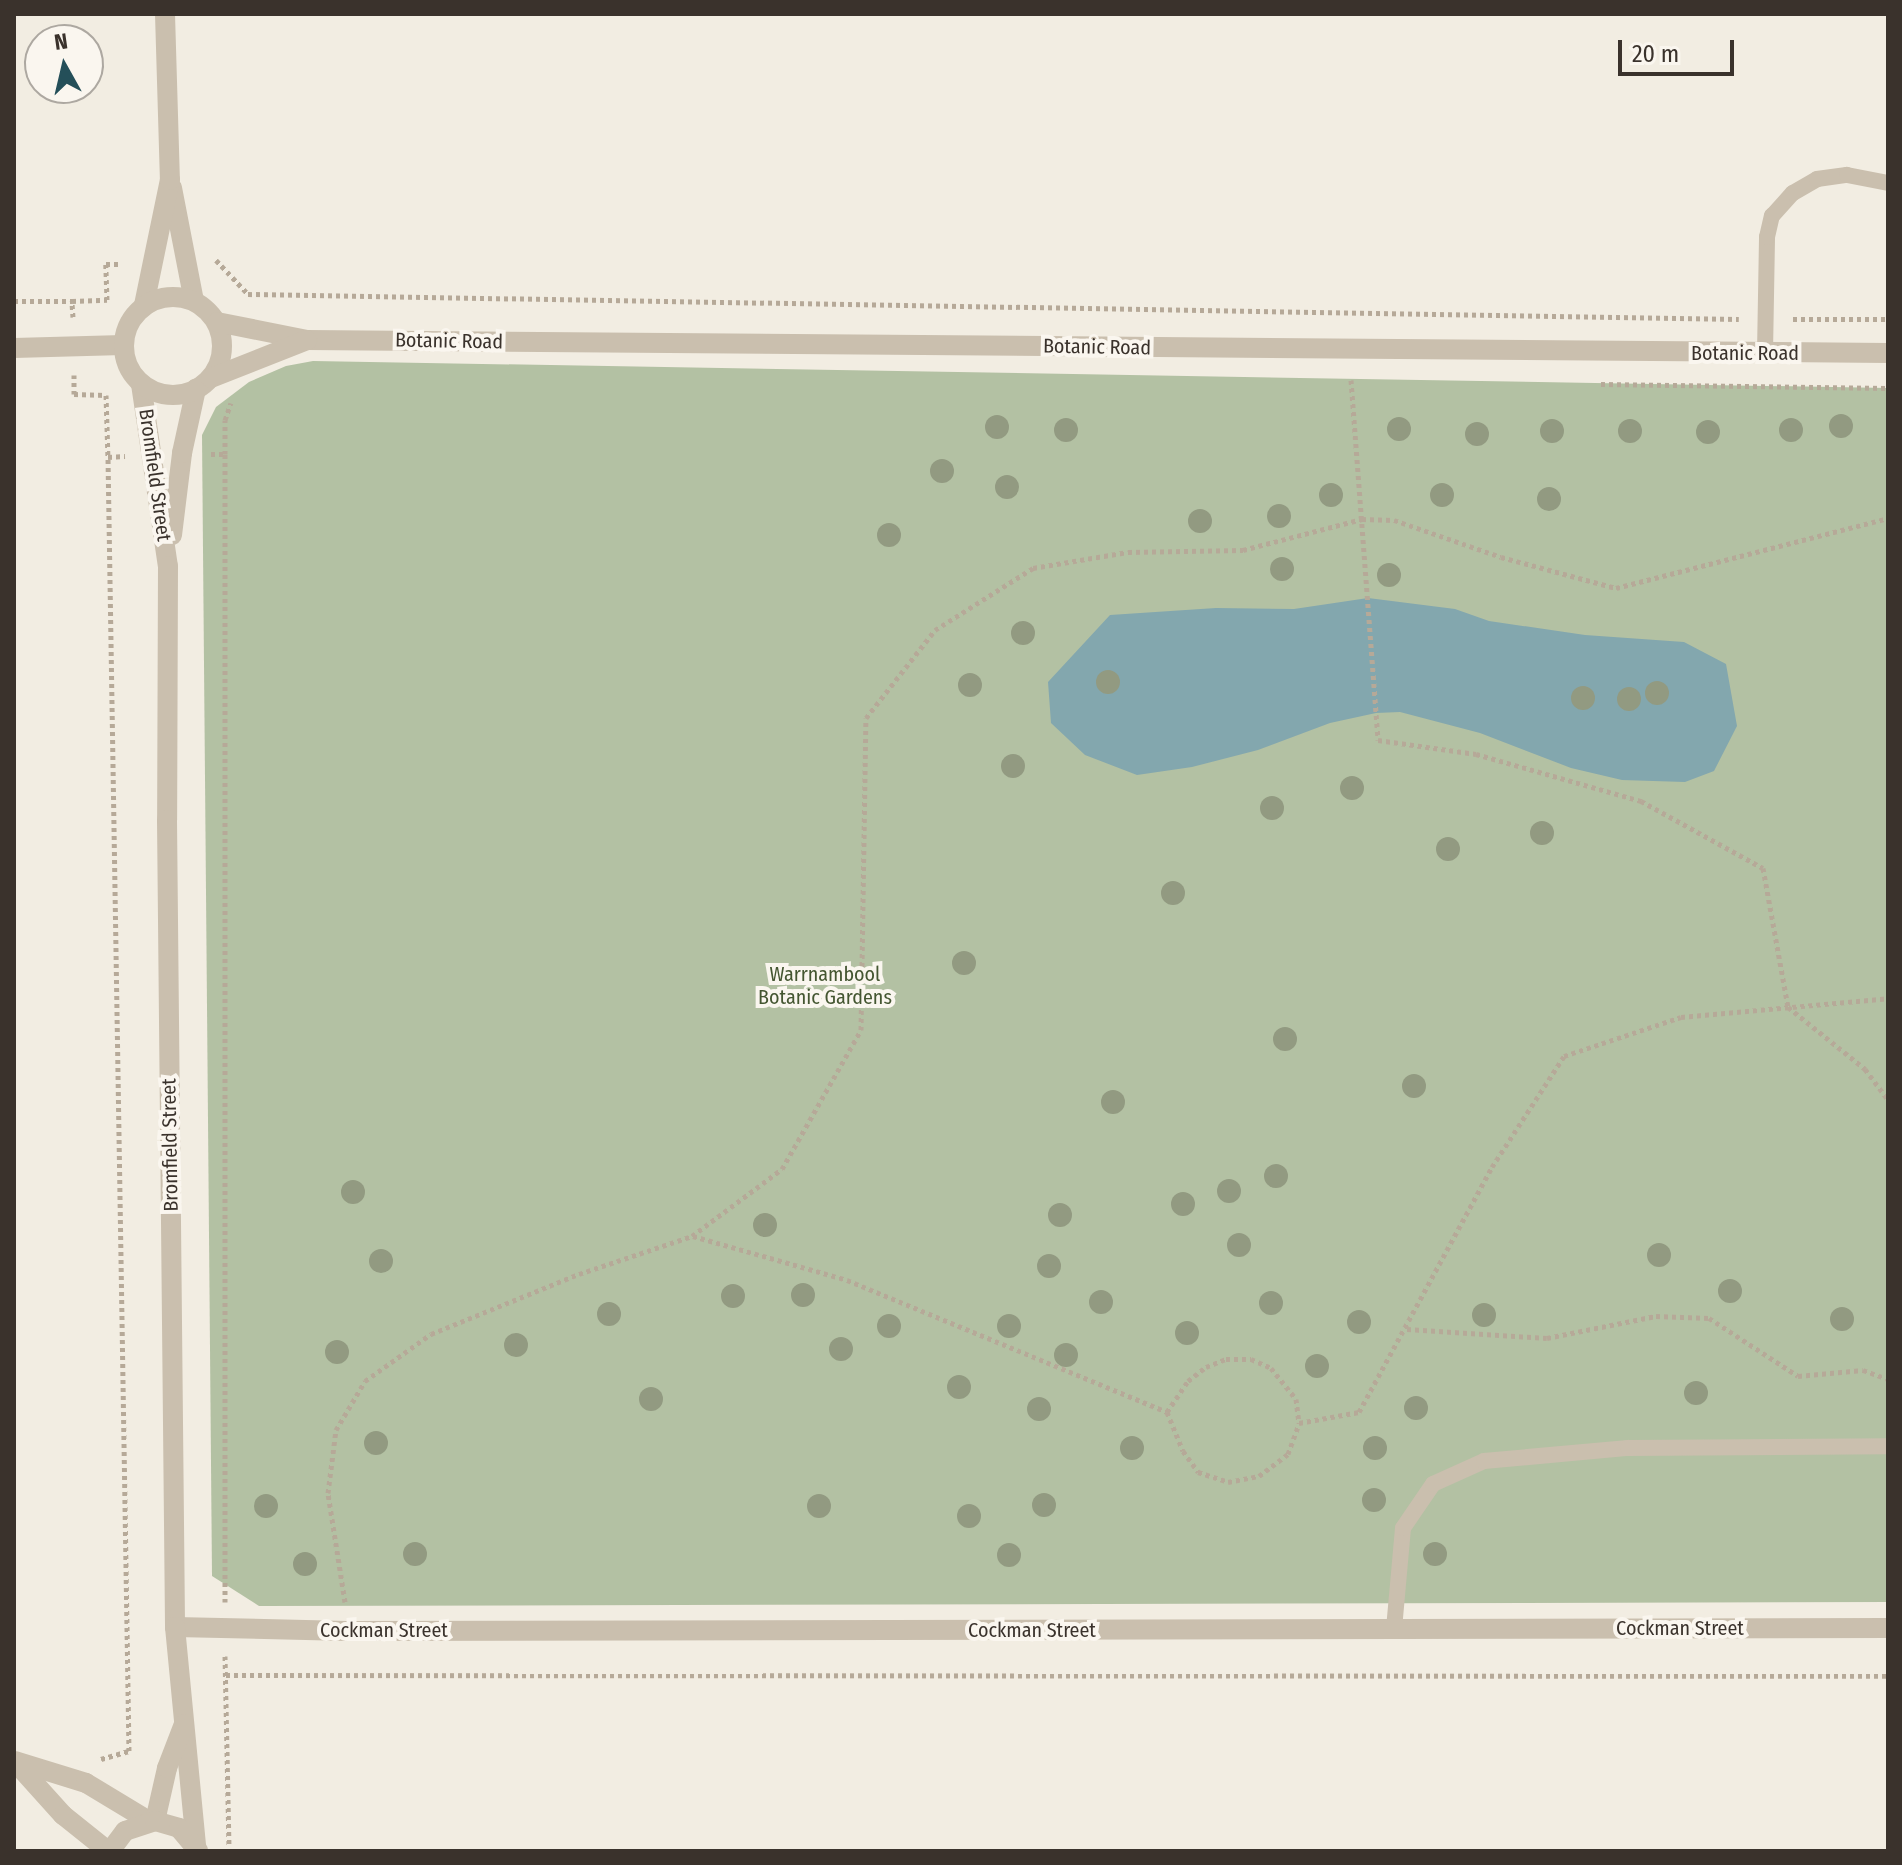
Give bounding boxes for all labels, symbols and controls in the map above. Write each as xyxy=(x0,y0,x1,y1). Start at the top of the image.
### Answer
north arrow xyxy=(24,24,104,104)
scale bar xyxy=(1622,24,1738,74)
text: N xyxy=(52,27,69,56)
text: 20 m xyxy=(1632,40,1679,68)
street label: Botanic Road xyxy=(395,328,503,354)
street label: Botanic Road xyxy=(1043,334,1151,360)
street label: Botanic Road xyxy=(1691,341,1799,365)
street label: Bromfield Street xyxy=(134,407,176,543)
park label: Warrnambool Botanic Gardens xyxy=(758,963,892,1010)
street label: Bromfield Street xyxy=(157,1078,183,1212)
street label: Cockman Street xyxy=(1616,1616,1744,1640)
street label: Cockman Street xyxy=(320,1618,448,1642)
street label: Cockman Street xyxy=(968,1618,1096,1642)

